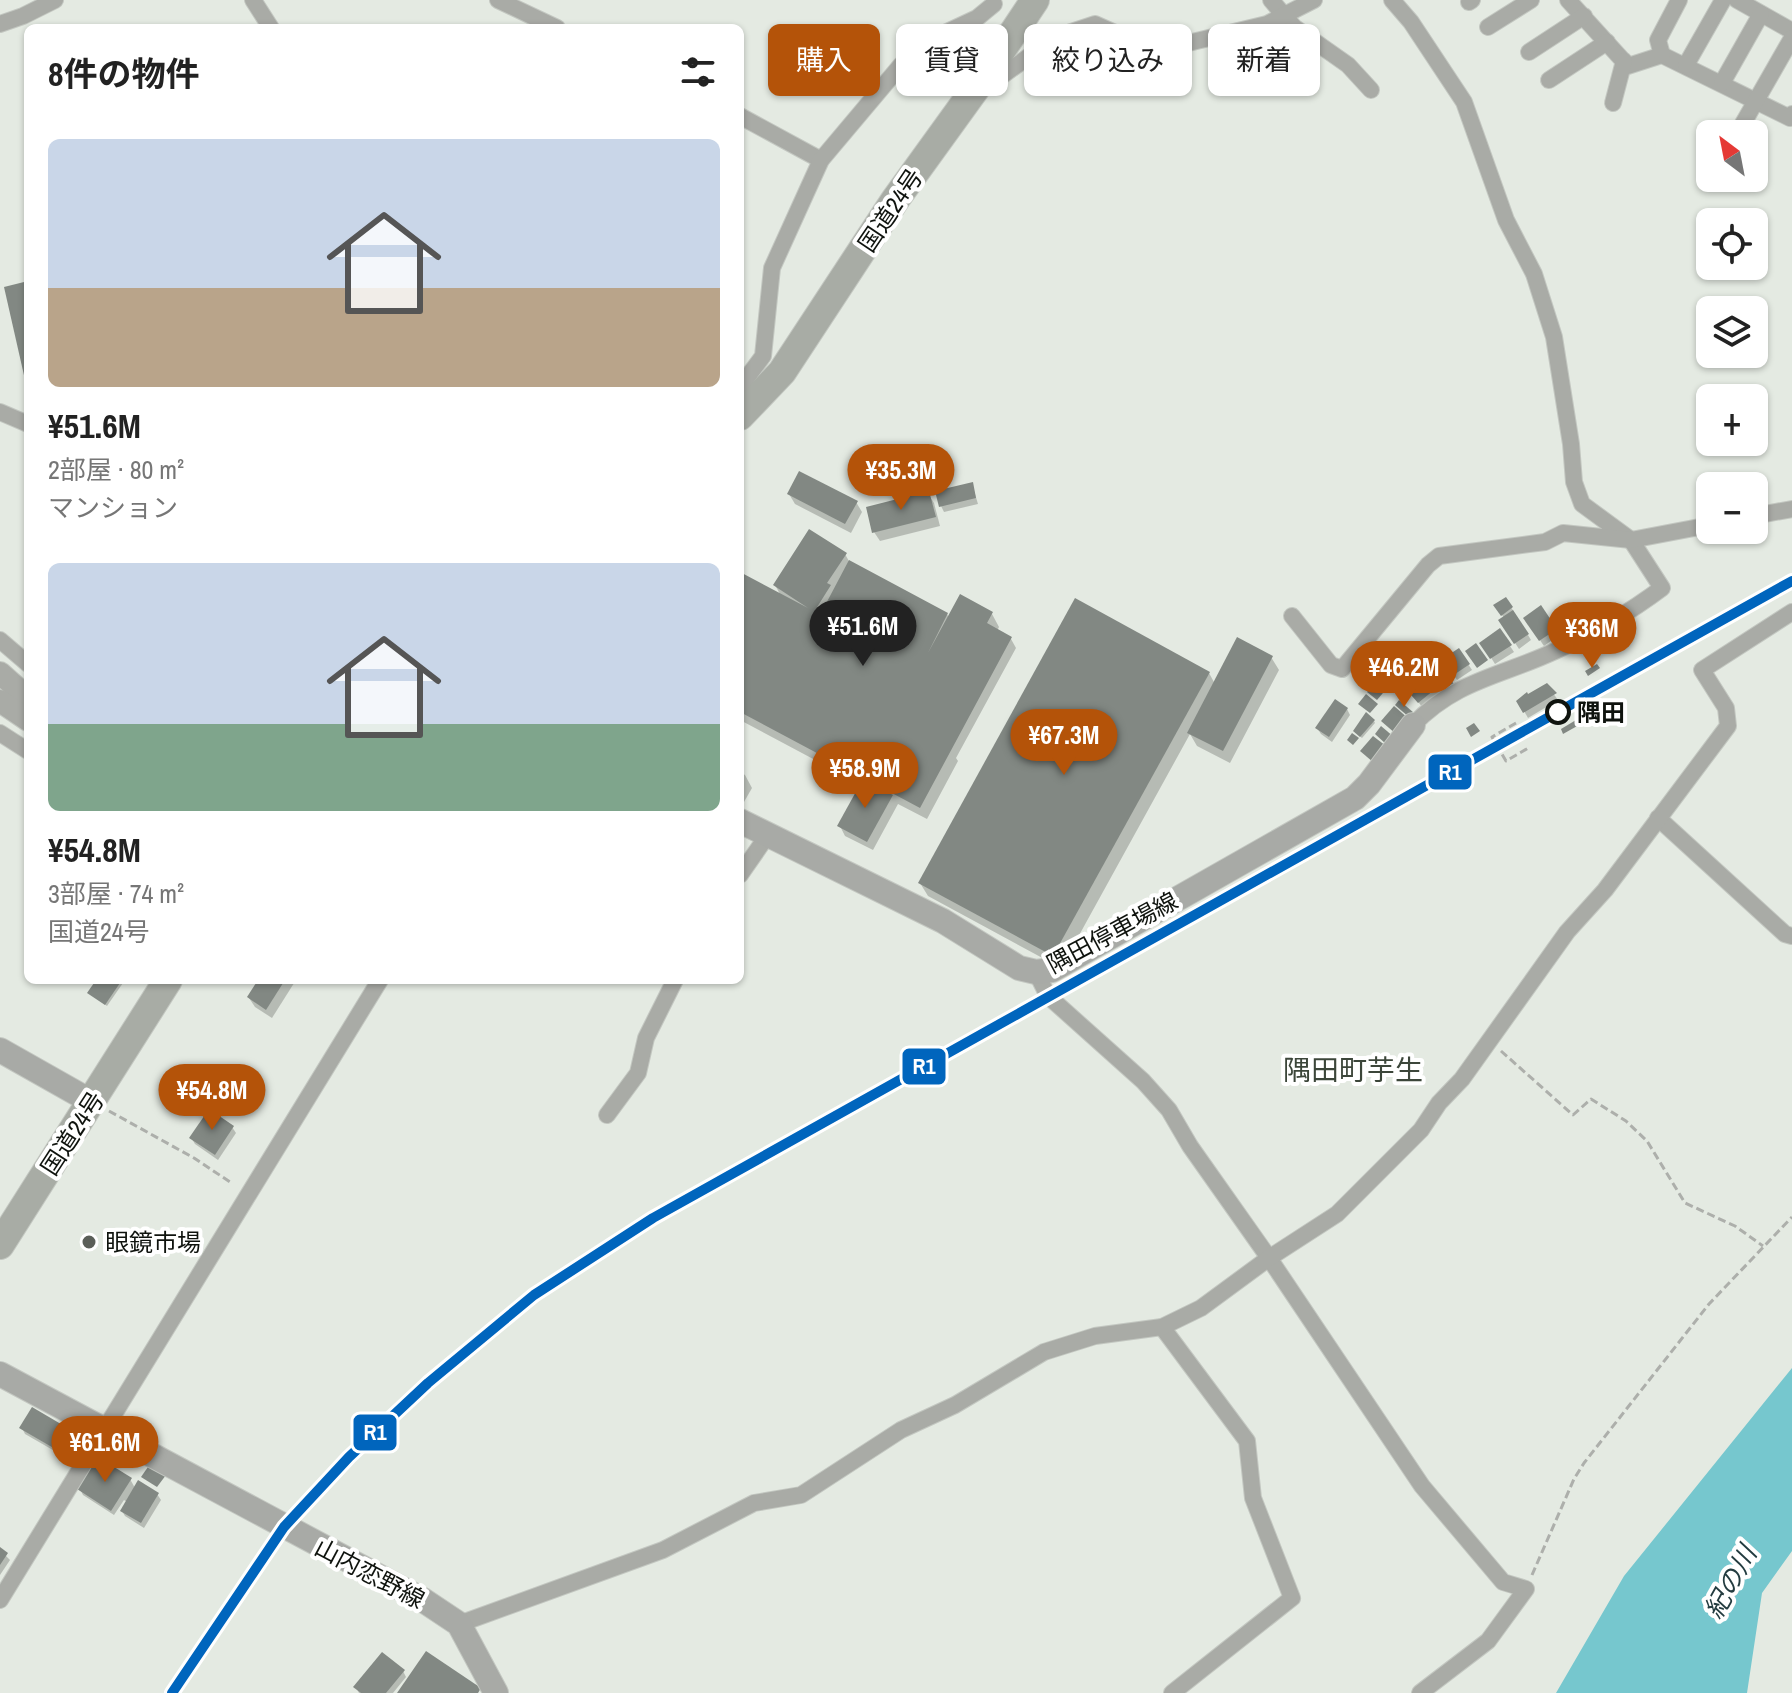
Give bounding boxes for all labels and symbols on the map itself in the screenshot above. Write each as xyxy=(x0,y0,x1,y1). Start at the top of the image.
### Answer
north arrow xyxy=(1696,120,1768,192)
street label: 国道24号 xyxy=(850,162,930,258)
pin: ¥35.3M xyxy=(836,444,966,512)
pin: ¥51.6M xyxy=(798,600,928,668)
pin: ¥36M xyxy=(1545,602,1639,670)
pin: ¥46.2M xyxy=(1339,641,1469,709)
place label: 隅田 xyxy=(1577,696,1625,728)
marker: 隅田 xyxy=(1546,700,1570,724)
pin: ¥67.3M xyxy=(999,709,1129,777)
pin: ¥58.9M xyxy=(800,742,930,810)
line badge: R1 xyxy=(1427,753,1473,791)
text: R1 xyxy=(1438,757,1462,787)
street label: 隅田停車場線 xyxy=(1041,884,1183,980)
line badge: R1 xyxy=(901,1047,947,1086)
text: R1 xyxy=(912,1051,936,1081)
district label: 隅田町芋生 xyxy=(1283,1051,1423,1089)
pin: ¥54.8M xyxy=(147,1064,277,1132)
street label: 国道24号 xyxy=(33,1085,111,1181)
place label: 眼鏡市場 xyxy=(105,1226,201,1258)
marker: 眼鏡市場 xyxy=(80,1233,98,1251)
line badge: R1 xyxy=(352,1413,398,1452)
pin: ¥61.6M xyxy=(40,1416,170,1484)
text: R1 xyxy=(363,1417,387,1447)
street label: 山内恋野線 xyxy=(310,1531,430,1615)
water label: 紀の川 xyxy=(1696,1537,1766,1625)

